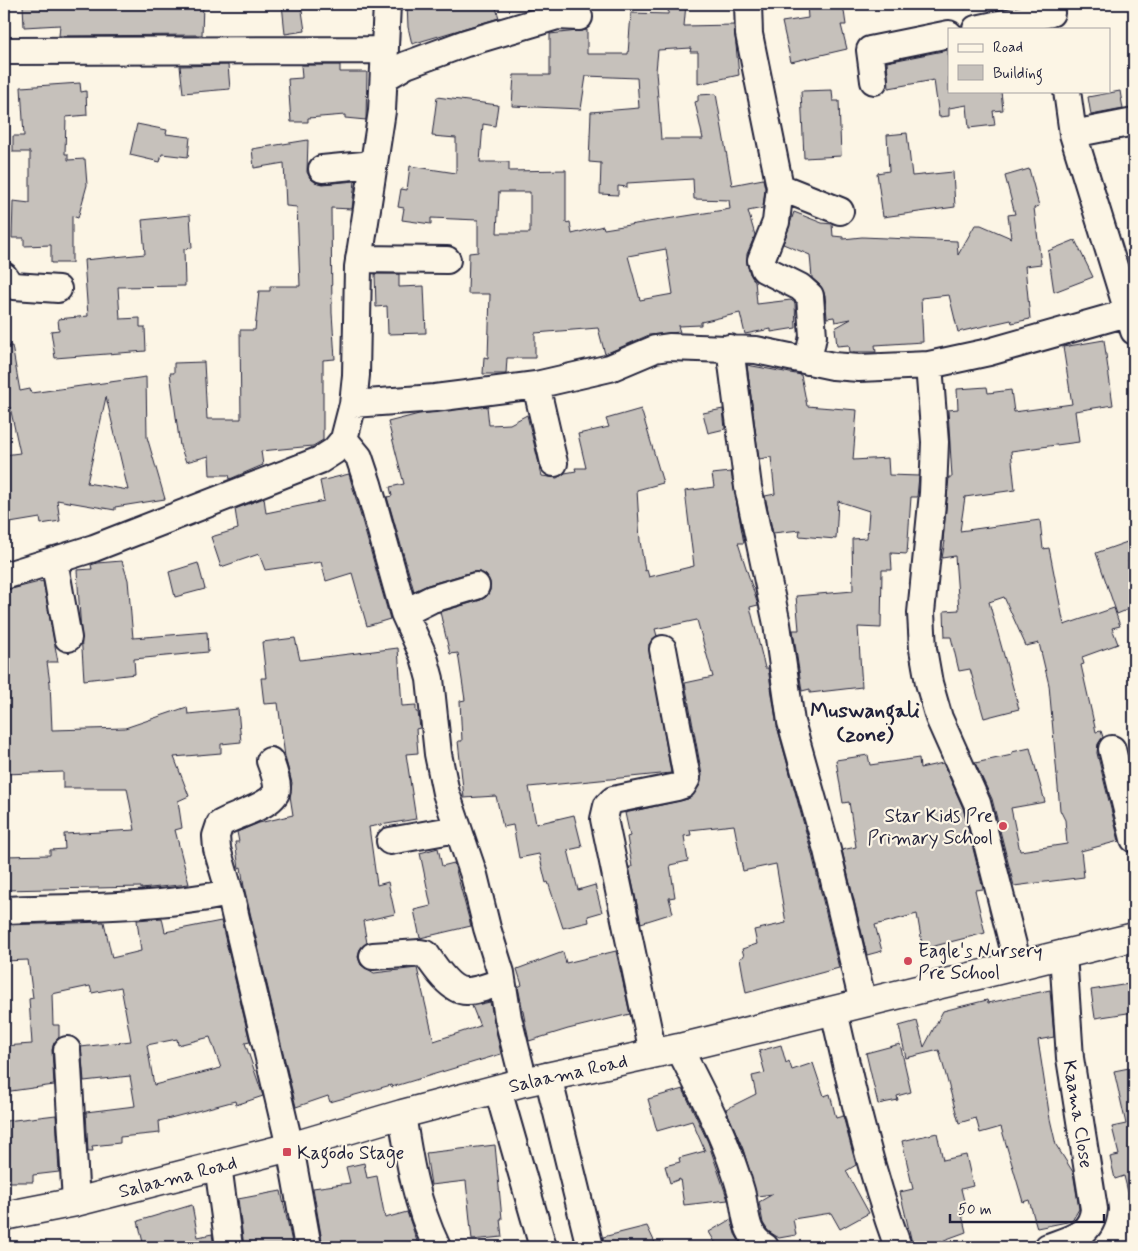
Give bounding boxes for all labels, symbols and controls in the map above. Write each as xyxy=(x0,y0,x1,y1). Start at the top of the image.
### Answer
legend xyxy=(948,28,1110,92)
text: Road xyxy=(993,38,1023,58)
text: Building xyxy=(993,64,1043,85)
district label: Muswangali (zone) xyxy=(810,697,920,749)
place label: Star Kids Pre Primary School xyxy=(867,804,993,851)
marker: Star Kids Pre Primary School xyxy=(997,820,1009,832)
place label: Eagle's Nursery Pre School xyxy=(918,939,1043,986)
marker: Eagle's Nursery Pre School xyxy=(902,955,914,967)
street label: Salaama Road xyxy=(506,1049,630,1100)
street label: Kaama Close xyxy=(1057,1058,1098,1170)
place label: Kagodo Stage xyxy=(297,1141,404,1169)
marker: Kagodo Stage xyxy=(281,1146,293,1158)
street label: Salaama Road xyxy=(116,1150,239,1205)
scale bar xyxy=(950,1191,1104,1223)
text: 50 m xyxy=(958,1200,992,1220)

